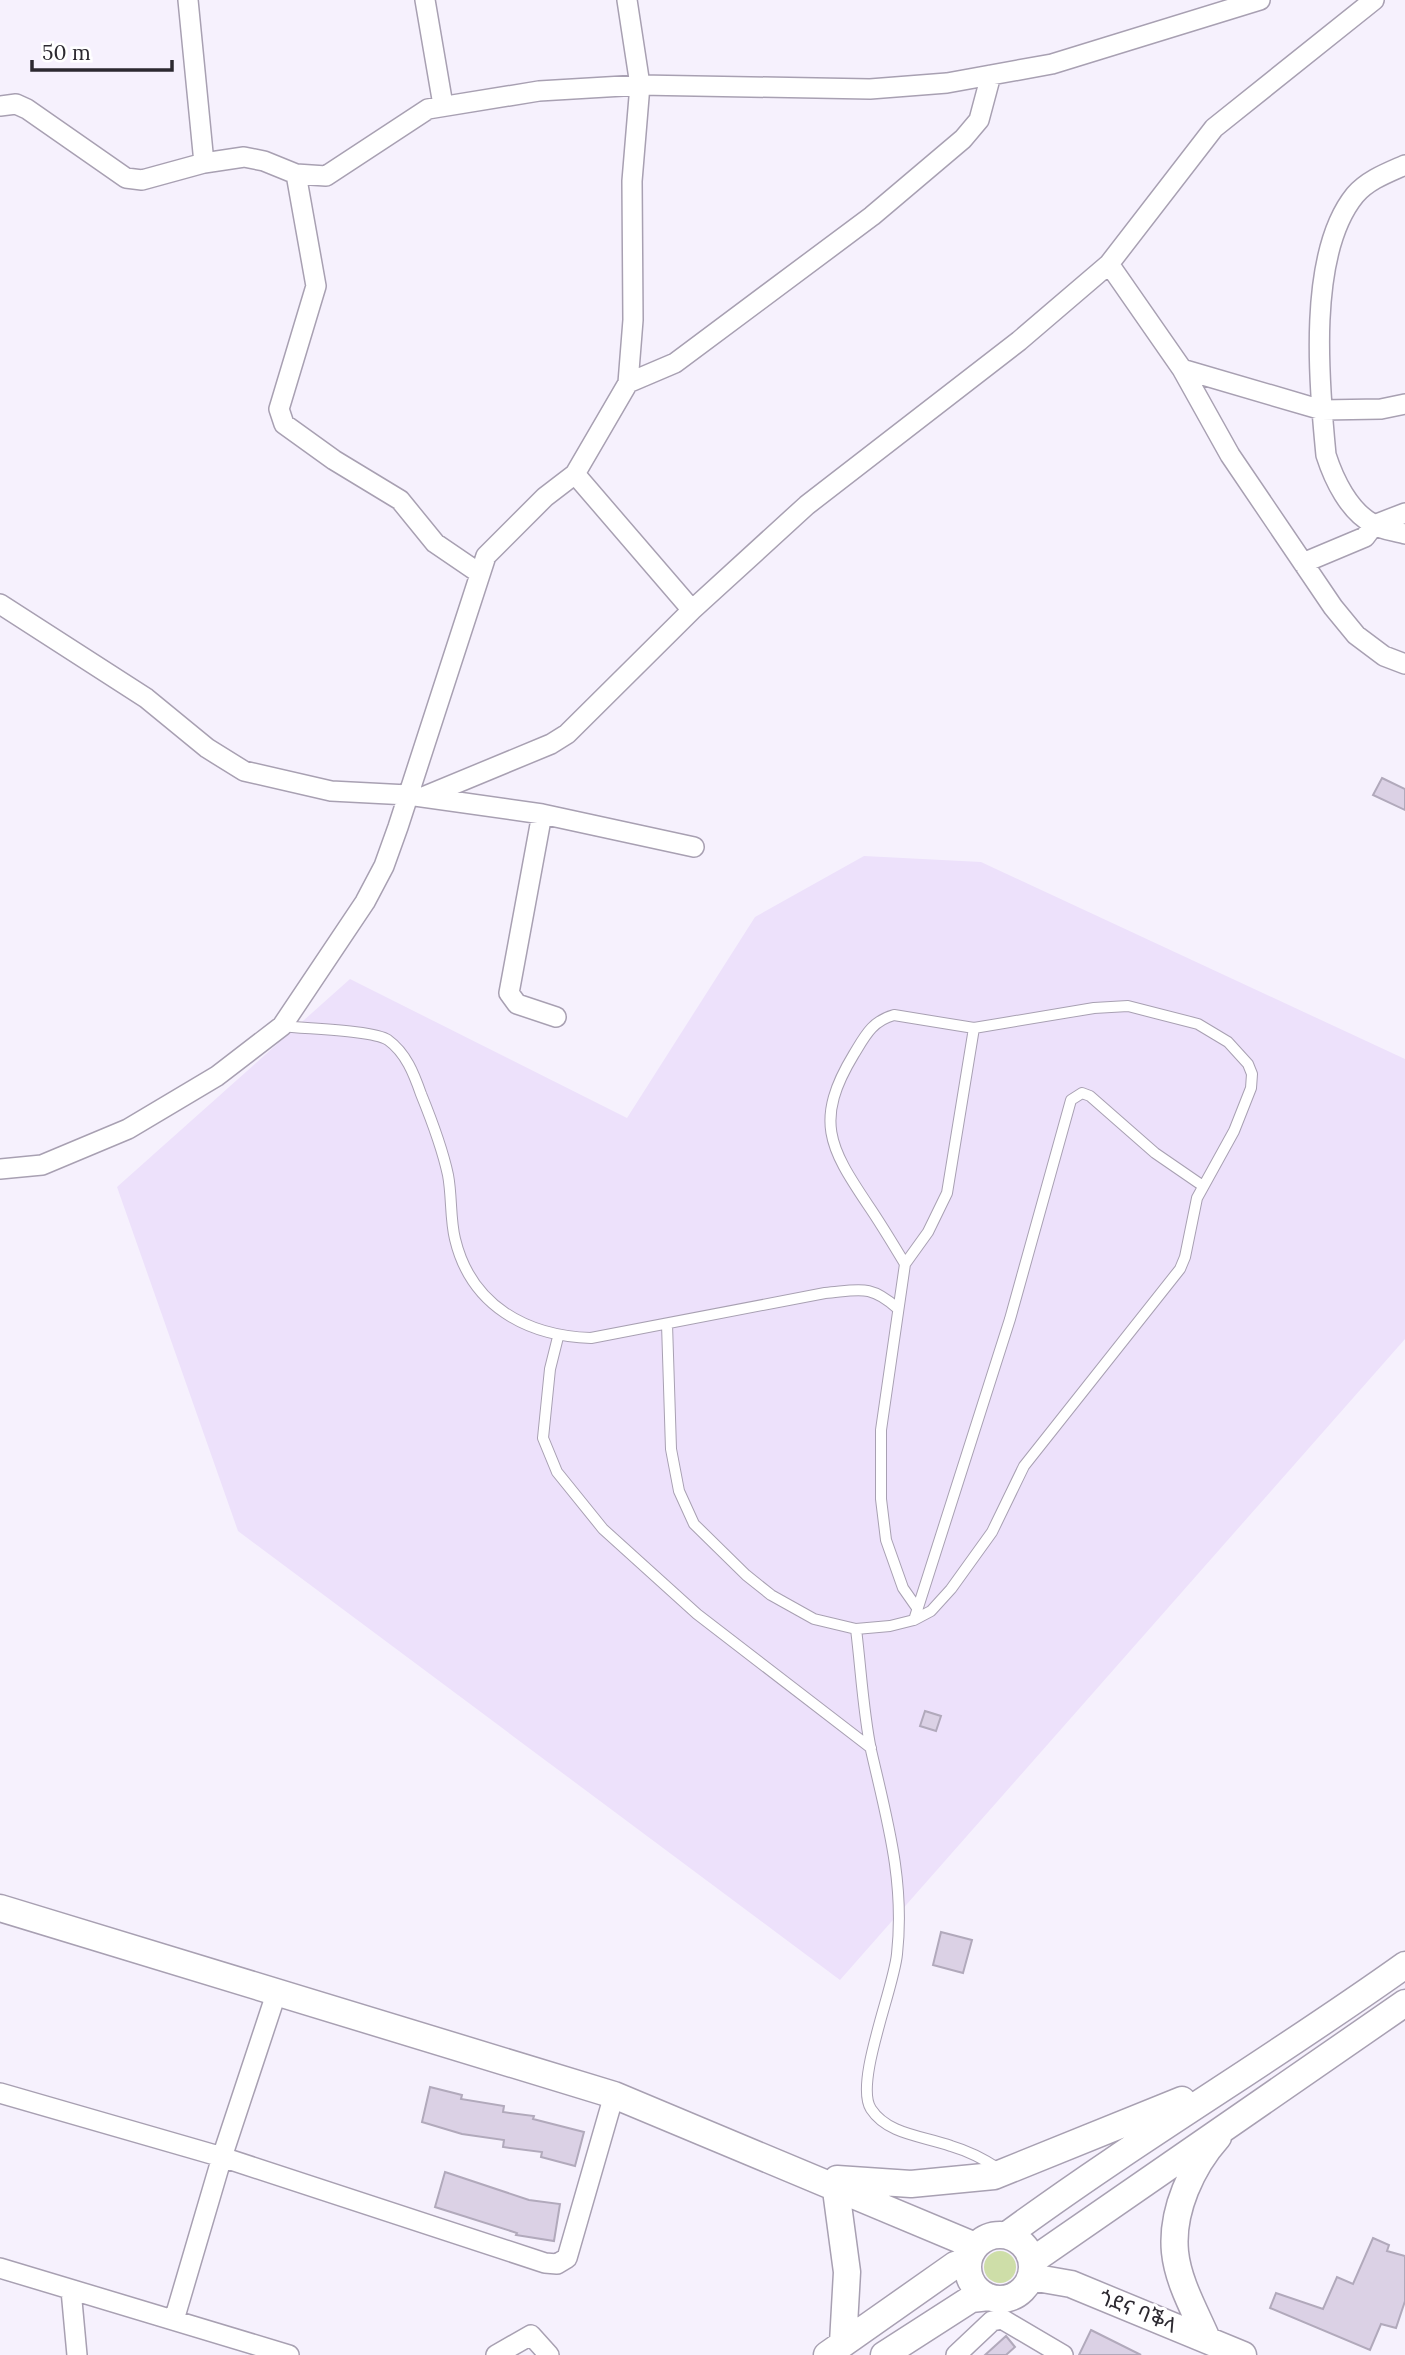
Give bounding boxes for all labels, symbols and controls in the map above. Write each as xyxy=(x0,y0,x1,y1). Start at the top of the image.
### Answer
scale bar xyxy=(32,28,172,72)
text: 50 m xyxy=(42,39,91,66)
street label: ጎደና ባቕላ xyxy=(1095,2283,1181,2339)

